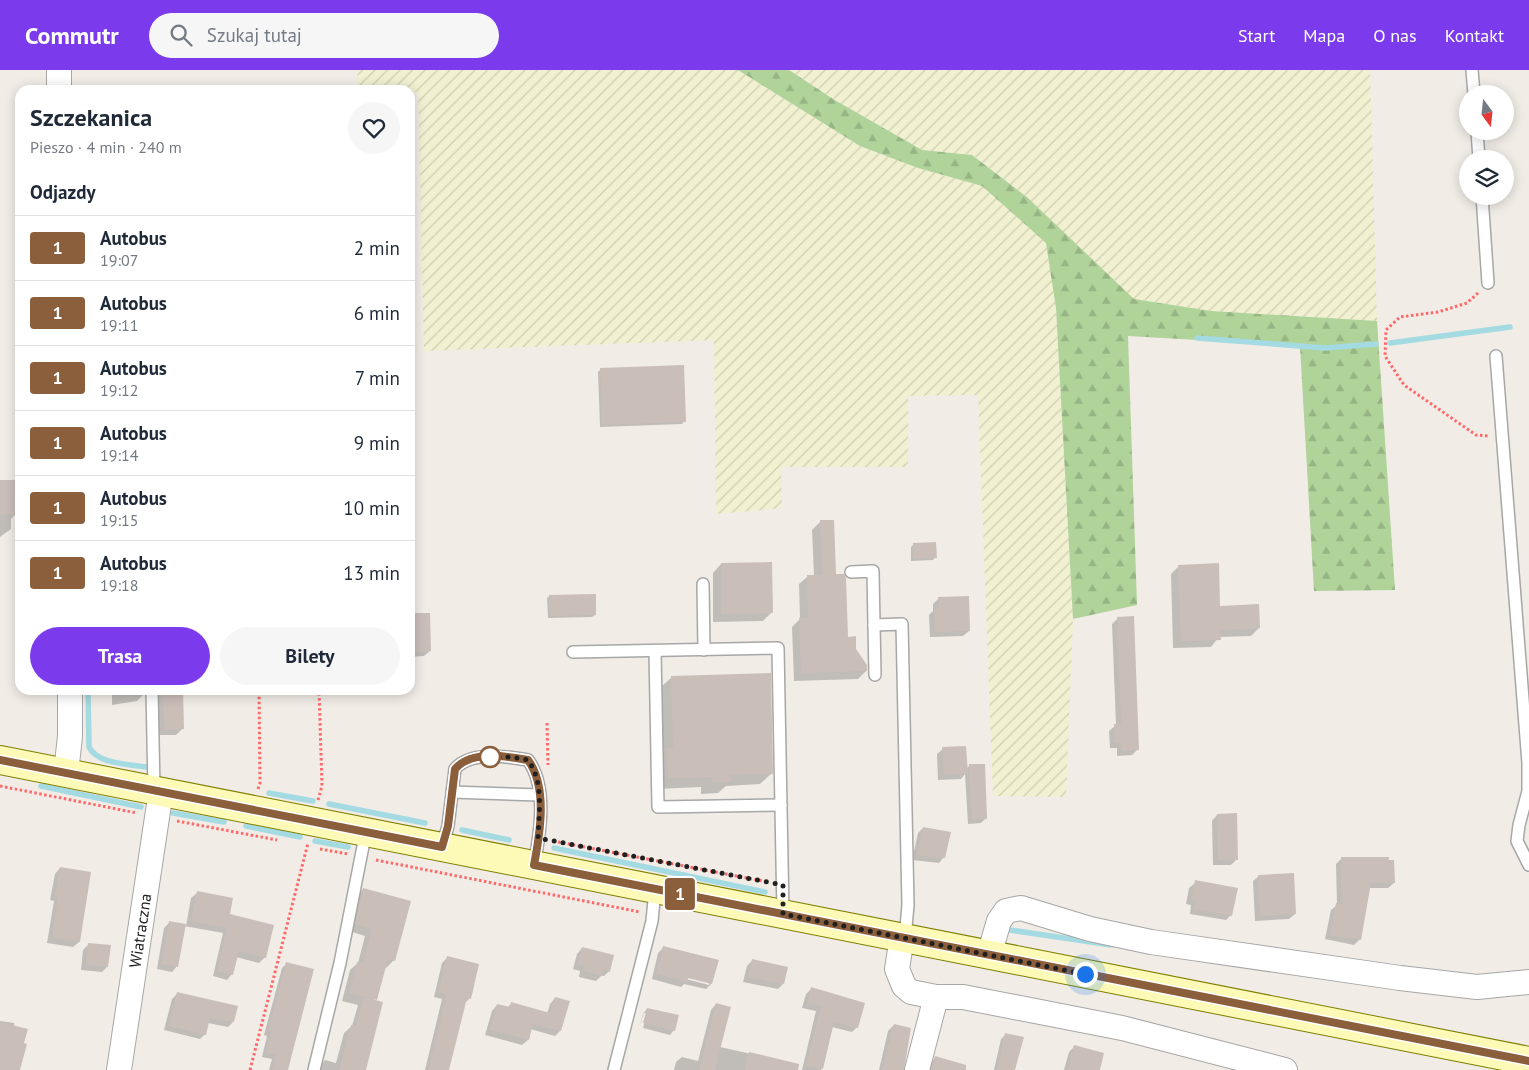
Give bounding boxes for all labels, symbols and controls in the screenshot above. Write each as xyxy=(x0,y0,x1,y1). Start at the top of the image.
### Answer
search box xyxy=(149,13,499,58)
text: Commutr xyxy=(25,20,119,51)
icon: search xyxy=(167,21,195,49)
text: Szukaj tutaj xyxy=(207,23,302,47)
text: Start xyxy=(1238,24,1275,47)
text: Mapa xyxy=(1303,24,1345,47)
text: O nas xyxy=(1373,24,1417,47)
text: Kontakt xyxy=(1445,24,1504,47)
north arrow xyxy=(1459,85,1514,140)
map controls xyxy=(1459,85,1514,205)
text: Szczekanica xyxy=(30,102,152,133)
button: heart xyxy=(348,102,400,154)
text: Pieszo · 4 min · 240 m xyxy=(30,137,182,157)
button: layers xyxy=(1459,150,1514,205)
text: Odjazdy xyxy=(30,180,96,204)
text: Autobus xyxy=(100,226,167,250)
text: 1 xyxy=(52,236,63,259)
text: 2 min xyxy=(354,236,400,260)
text: 19:07 xyxy=(100,250,138,270)
text: Autobus xyxy=(100,291,167,315)
text: 1 xyxy=(52,301,63,324)
text: 6 min xyxy=(354,301,400,325)
text: 19:11 xyxy=(100,315,138,335)
text: Autobus xyxy=(100,356,167,380)
text: 1 xyxy=(52,366,63,389)
text: 7 min xyxy=(355,366,400,390)
text: 19:12 xyxy=(100,380,138,400)
text: Autobus xyxy=(100,421,167,445)
text: 1 xyxy=(52,431,63,454)
text: 9 min xyxy=(354,431,400,455)
text: 19:14 xyxy=(100,445,138,465)
text: Autobus xyxy=(100,486,167,510)
text: 1 xyxy=(52,496,63,519)
text: 10 min xyxy=(343,496,400,520)
text: 19:15 xyxy=(100,510,138,530)
text: Autobus xyxy=(100,551,167,575)
text: 1 xyxy=(52,561,63,584)
text: 13 min xyxy=(343,561,400,585)
text: 19:18 xyxy=(100,575,138,595)
button: Trasa xyxy=(30,627,210,685)
button: Bilety xyxy=(220,627,400,685)
unlabelled marker xyxy=(479,746,501,768)
line badge: 1 xyxy=(664,878,696,910)
text: 1 xyxy=(675,882,685,905)
street label: Wiatraczna xyxy=(125,892,155,969)
your location xyxy=(1073,962,1098,987)

